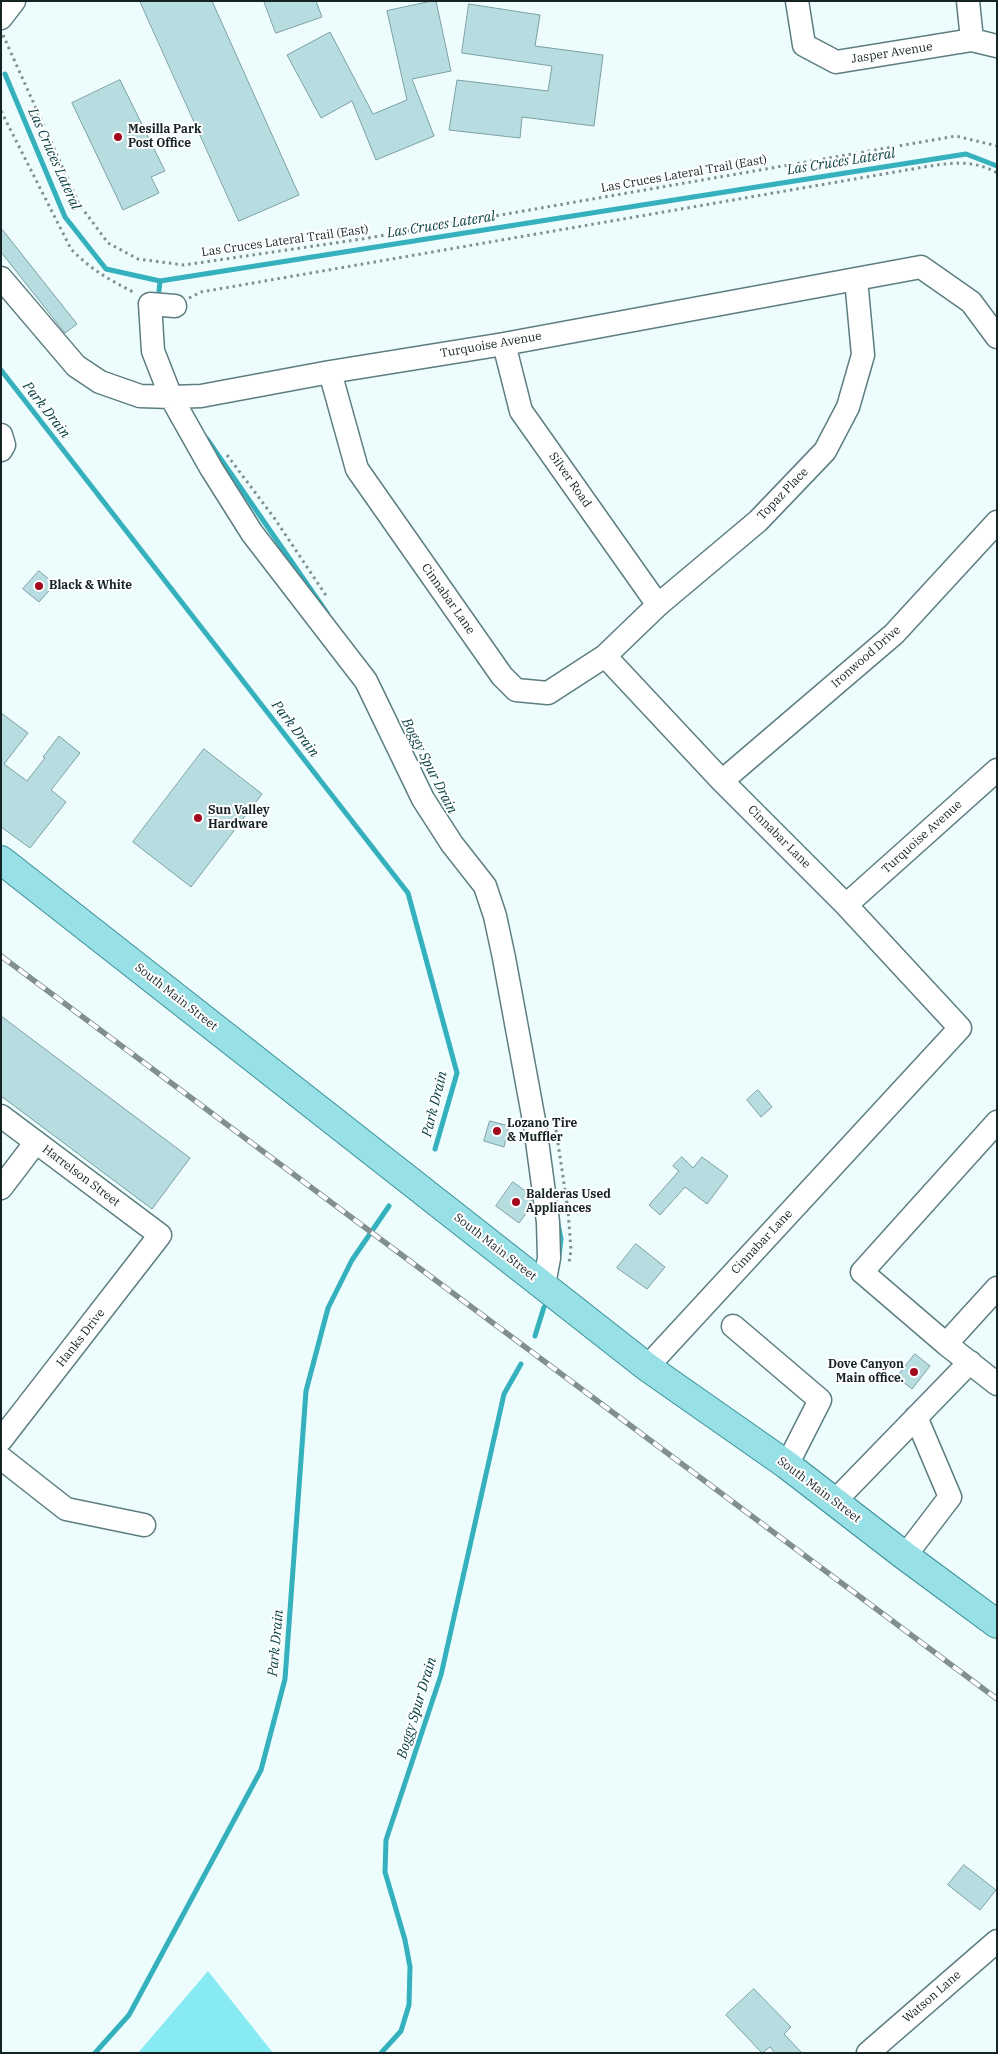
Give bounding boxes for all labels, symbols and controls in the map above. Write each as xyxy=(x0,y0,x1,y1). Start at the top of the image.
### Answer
street label: Jasper Avenue xyxy=(850,39,934,67)
water label: Las Cruces Lateral xyxy=(24,106,84,212)
place label: Mesilla Park Post Office xyxy=(128,123,201,151)
marker: Mesilla Park Post Office xyxy=(112,131,124,143)
water label: Las Cruces Lateral xyxy=(786,145,896,179)
street label: Las Cruces Lateral Trail (East) xyxy=(600,152,768,196)
water label: Las Cruces Lateral xyxy=(386,208,496,242)
street label: Las Cruces Lateral Trail (East) xyxy=(201,222,369,260)
street label: Turquoise Avenue xyxy=(439,329,543,361)
water label: Park Drain xyxy=(19,378,73,442)
street label: Silver Road xyxy=(546,450,594,510)
street label: Topaz Place xyxy=(755,465,811,523)
street label: Cinnabar Lane xyxy=(418,561,478,637)
place label: Black & White xyxy=(49,579,132,593)
marker: Black & White xyxy=(33,580,45,592)
street label: Ironwood Drive xyxy=(828,623,904,691)
water label: Park Drain xyxy=(268,697,322,761)
water label: Boggy Spur Drain xyxy=(398,715,460,817)
street label: Turquoise Avenue xyxy=(879,797,965,877)
street label: Cinnabar Lane xyxy=(745,803,813,871)
place label: Sun Valley Hardware xyxy=(208,804,270,832)
marker: Sun Valley Hardware xyxy=(192,812,204,824)
street label: South Main Street xyxy=(132,960,220,1034)
water label: Park Drain xyxy=(419,1069,451,1139)
place label: Lozano Tire & Muffler xyxy=(507,1117,577,1145)
marker: Lozano Tire & Muffler xyxy=(491,1125,503,1137)
street label: Harrelson Street xyxy=(39,1142,123,1210)
place label: Balderas Used Appliances xyxy=(526,1188,611,1216)
marker: Balderas Used Appliances xyxy=(510,1196,522,1208)
street label: Cinnabar Lane xyxy=(728,1207,796,1277)
street label: South Main Street xyxy=(451,1210,539,1284)
street label: Hanks Drive xyxy=(54,1306,108,1370)
place label: Dove Canyon Main office. xyxy=(828,1358,904,1386)
marker: Dove Canyon Main office. xyxy=(908,1366,920,1378)
street label: South Main Street xyxy=(774,1454,864,1526)
water label: Park Drain xyxy=(265,1609,287,1677)
water label: Boggy Spur Drain xyxy=(394,1655,440,1761)
street label: Watson Lane xyxy=(900,1968,964,2026)

